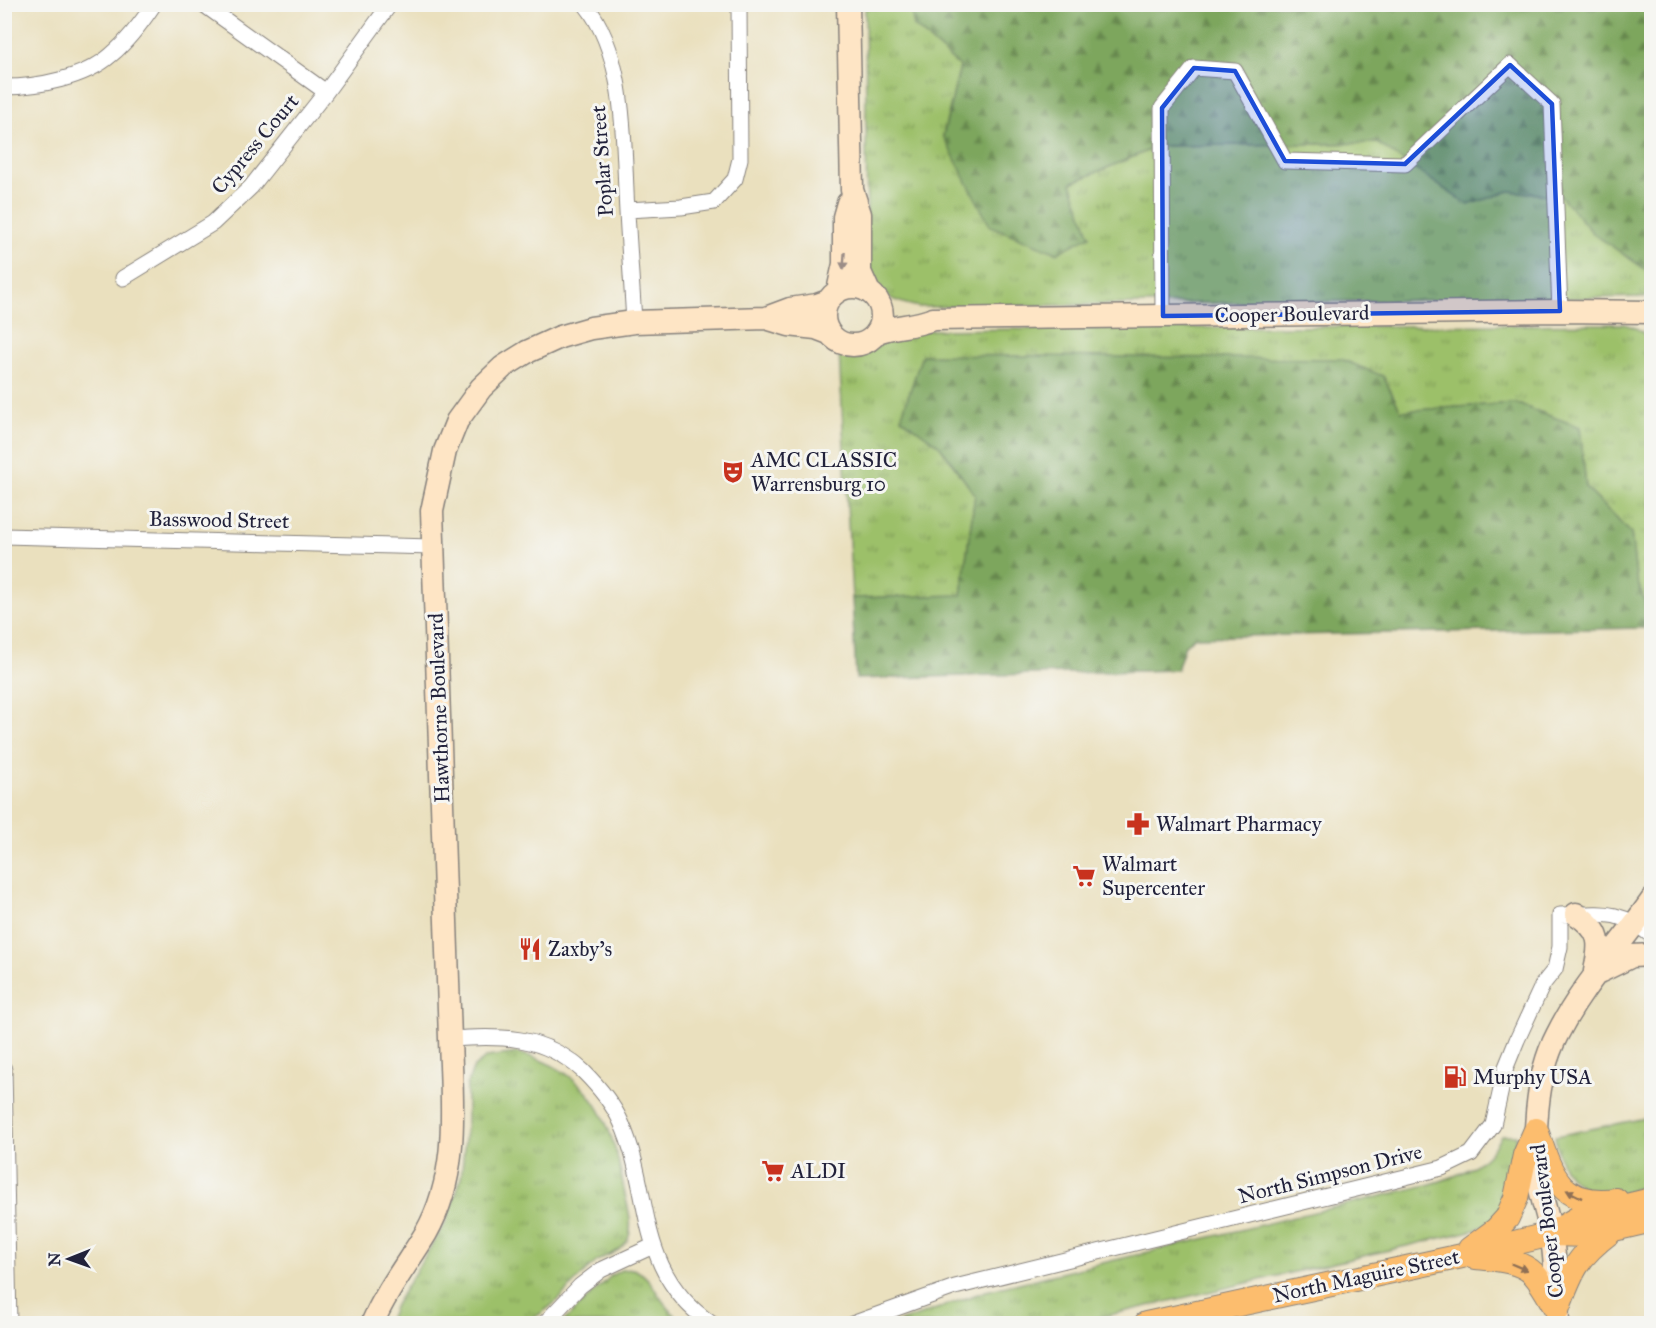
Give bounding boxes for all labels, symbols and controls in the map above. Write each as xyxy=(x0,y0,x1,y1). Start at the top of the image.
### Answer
street label: Cypress Court xyxy=(206,88,305,199)
street label: Poplar Street xyxy=(585,104,619,218)
one-way arrow xyxy=(839,252,848,271)
street label: Cooper Boulevard xyxy=(1214,300,1370,328)
place label: AMC CLASSIC Warrensburg 10 xyxy=(750,447,897,497)
theatre icon: AMC CLASSIC Warrensburg 10 xyxy=(720,459,746,485)
street label: Basswood Street xyxy=(149,506,290,534)
street label: Hawthorne Boulevard xyxy=(423,612,455,803)
pharmacy icon: Walmart Pharmacy xyxy=(1125,811,1151,837)
place label: Walmart Pharmacy xyxy=(1156,811,1323,837)
place label: Walmart Supercenter xyxy=(1102,851,1205,901)
supermarket icon: Walmart Supercenter xyxy=(1071,863,1097,889)
restaurant icon: Zaxby's xyxy=(517,936,543,962)
place label: Zaxby's xyxy=(548,936,612,962)
fuel station icon: Murphy USA xyxy=(1442,1064,1468,1090)
place label: Murphy USA xyxy=(1473,1064,1592,1090)
street label: North Simpson Drive xyxy=(1235,1139,1425,1209)
street label: Cooper Boulevard xyxy=(1525,1142,1569,1299)
supermarket icon: ALDI xyxy=(760,1158,786,1184)
place label: ALDI xyxy=(790,1158,846,1184)
one-way arrow xyxy=(1565,1189,1583,1199)
north arrow xyxy=(39,1229,99,1289)
street label: North Maguire Street xyxy=(1270,1243,1462,1308)
text: N xyxy=(45,1252,64,1266)
one-way arrow xyxy=(1510,1262,1527,1271)

